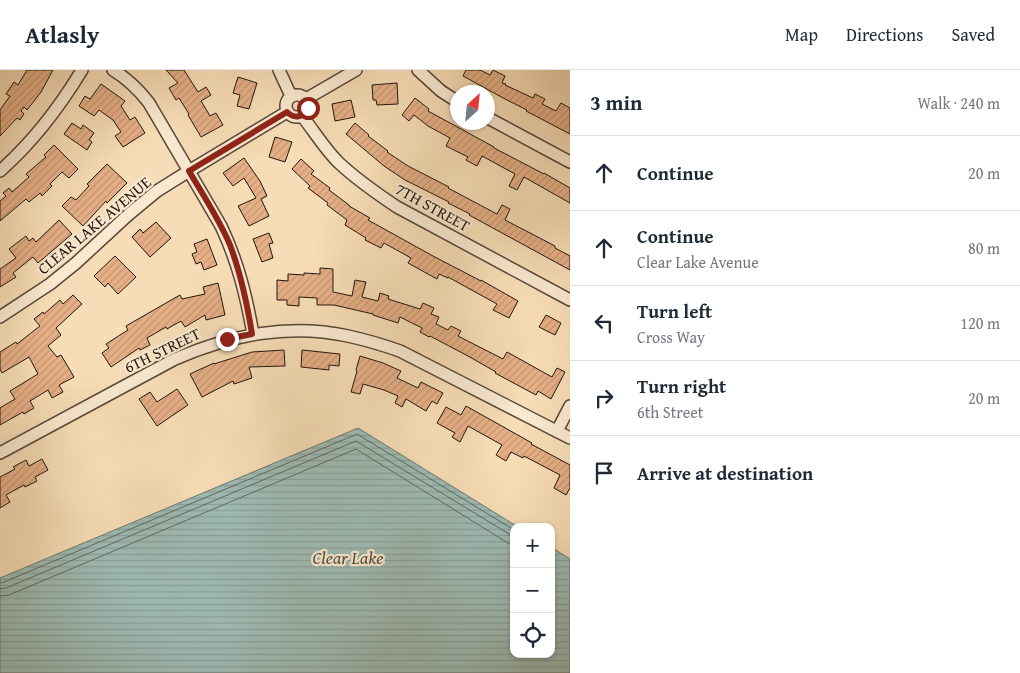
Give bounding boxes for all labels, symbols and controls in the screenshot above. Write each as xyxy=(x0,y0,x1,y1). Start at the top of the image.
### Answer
text: Atlasly xyxy=(25,17,99,52)
text: Map xyxy=(785,21,818,48)
text: Directions xyxy=(846,21,923,48)
text: Saved xyxy=(951,21,995,48)
north arrow xyxy=(450,85,495,130)
text: 3 min xyxy=(590,87,642,118)
text: Walk · 240 m xyxy=(917,91,1000,115)
route start xyxy=(297,97,320,120)
icon: ahead xyxy=(590,159,618,187)
text: Continue xyxy=(637,159,714,187)
text: 20 m xyxy=(968,161,1000,185)
street label: CLEAR LAKE AVENUE xyxy=(32,170,156,280)
street label: 7TH STREET xyxy=(391,177,475,237)
text: Continue xyxy=(637,222,714,250)
icon: ahead xyxy=(590,234,618,262)
text: 80 m xyxy=(968,236,1000,260)
text: Clear Lake Avenue xyxy=(637,250,759,274)
text: Turn left xyxy=(637,297,712,325)
icon: left xyxy=(590,309,618,337)
text: 120 m xyxy=(960,311,1000,335)
street label: 6TH STREET xyxy=(120,321,204,379)
text: Cross Way xyxy=(637,325,705,349)
route end xyxy=(216,328,239,351)
text: Turn right xyxy=(637,372,726,400)
icon: right xyxy=(590,384,618,412)
text: 20 m xyxy=(968,386,1000,410)
text: 6th Street xyxy=(637,400,703,424)
icon: arrive xyxy=(590,459,618,487)
text: Arrive at destination xyxy=(637,459,813,487)
map controls xyxy=(510,523,555,658)
button: + xyxy=(510,523,555,568)
water label: Clear Lake xyxy=(312,544,384,571)
button: − xyxy=(510,568,555,613)
button: locate xyxy=(510,613,555,658)

